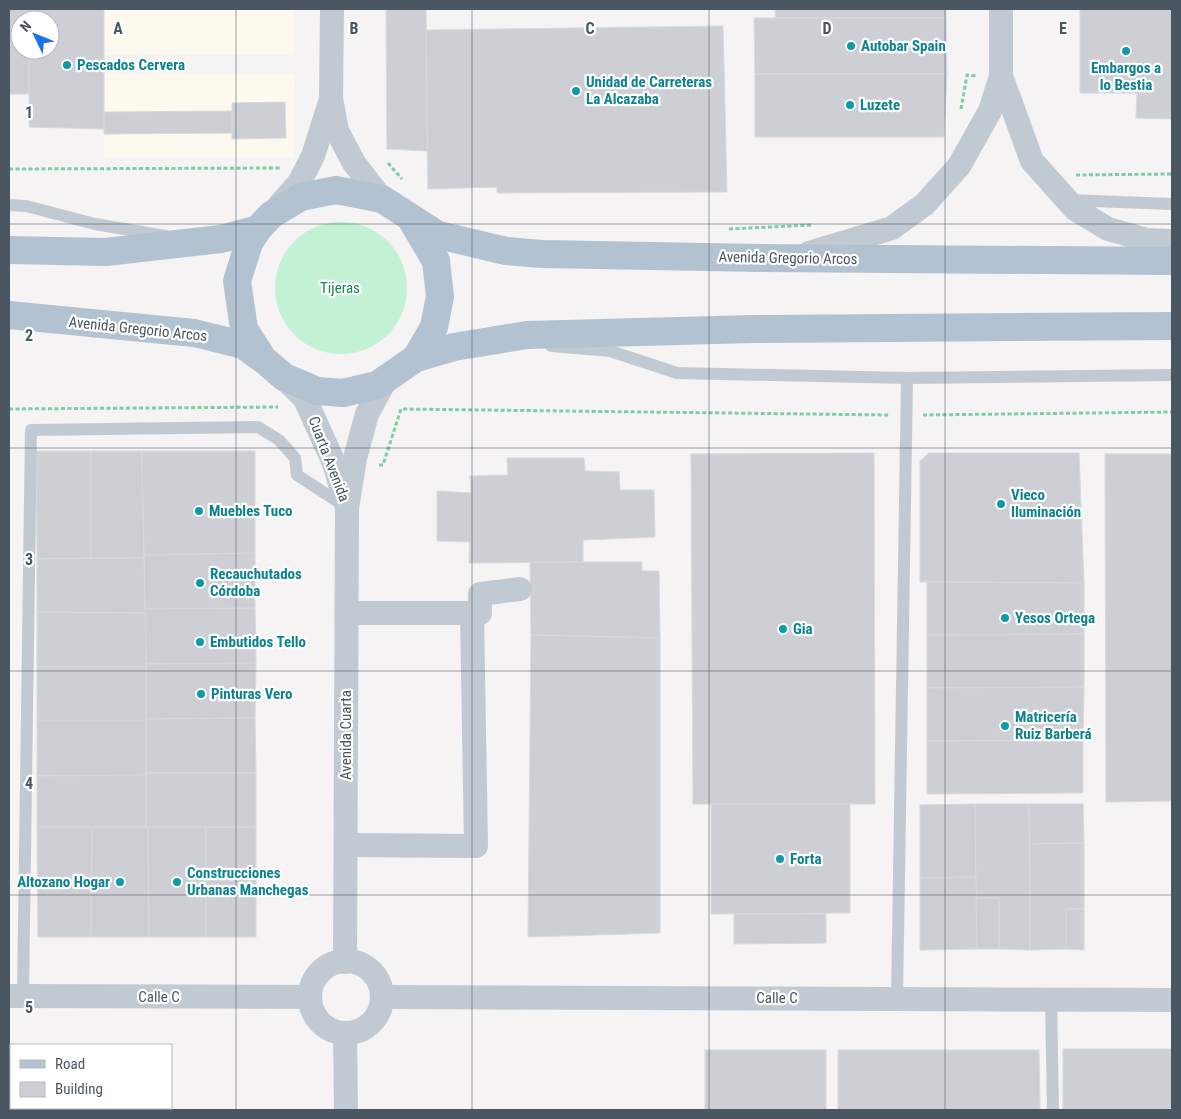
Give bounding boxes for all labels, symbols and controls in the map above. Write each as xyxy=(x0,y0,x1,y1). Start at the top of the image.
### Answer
north arrow xyxy=(10,10,60,60)
text: N xyxy=(17,18,34,35)
text: A xyxy=(113,19,123,38)
text: B xyxy=(350,19,359,38)
text: C xyxy=(585,19,595,38)
text: D xyxy=(822,19,832,38)
text: E xyxy=(1059,19,1067,38)
place label: Autobar Spain xyxy=(861,37,946,55)
marker: Autobar Spain xyxy=(845,40,857,52)
marker: Embargos a lo Bestia xyxy=(1120,45,1132,57)
place label: Pescados Cervera xyxy=(77,56,185,74)
marker: Pescados Cervera xyxy=(61,59,73,71)
place label: Embargos a lo Bestia xyxy=(1091,59,1161,94)
place label: Unidad de Carreteras La Alcazaba xyxy=(586,73,712,108)
marker: Unidad de Carreteras La Alcazaba xyxy=(570,85,582,97)
place label: Luzete xyxy=(860,96,900,114)
marker: Luzete xyxy=(844,99,856,111)
text: 1 xyxy=(25,103,33,122)
street label: Avenida Gregorio Arcos xyxy=(718,248,858,268)
park label: Tijeras xyxy=(320,279,360,297)
street label: Avenida Gregorio Arcos xyxy=(68,313,208,345)
text: 2 xyxy=(25,326,33,345)
street label: Cuarta Avenida xyxy=(304,414,354,504)
place label: Vieco Iluminación xyxy=(1011,486,1081,521)
marker: Vieco Iluminación xyxy=(995,498,1007,510)
place label: Muebles Tuco xyxy=(209,502,293,520)
marker: Muebles Tuco xyxy=(193,505,205,517)
text: 3 xyxy=(25,550,33,569)
place label: Recauchutados Córdoba xyxy=(210,565,302,600)
marker: Recauchutados Córdoba xyxy=(194,577,206,589)
place label: Yesos Ortega xyxy=(1015,609,1095,627)
marker: Yesos Ortega xyxy=(999,612,1011,624)
place label: Gia xyxy=(793,620,813,638)
marker: Gia xyxy=(777,623,789,635)
place label: Embutidos Tello xyxy=(210,633,306,651)
marker: Embutidos Tello xyxy=(194,636,206,648)
place label: Pinturas Vero xyxy=(211,685,292,703)
marker: Pinturas Vero xyxy=(195,688,207,700)
street label: Avenida Cuarta xyxy=(337,690,355,780)
place label: Matricería Ruiz Barberá xyxy=(1015,708,1092,743)
marker: Matricería Ruiz Barberá xyxy=(999,720,1011,732)
text: 4 xyxy=(25,774,33,793)
place label: Forta xyxy=(790,850,821,868)
marker: Forta xyxy=(774,853,786,865)
place label: Construcciones Urbanas Manchegas xyxy=(187,864,309,899)
place label: Altozano Hogar xyxy=(17,873,110,891)
marker: Altozano Hogar xyxy=(114,876,126,888)
marker: Construcciones Urbanas Manchegas xyxy=(171,876,183,888)
street label: Calle C xyxy=(138,988,180,1006)
street label: Calle C xyxy=(756,989,798,1007)
text: 5 xyxy=(25,998,33,1017)
legend xyxy=(10,1044,172,1109)
text: Road xyxy=(55,1055,85,1073)
text: Building xyxy=(55,1080,103,1098)

